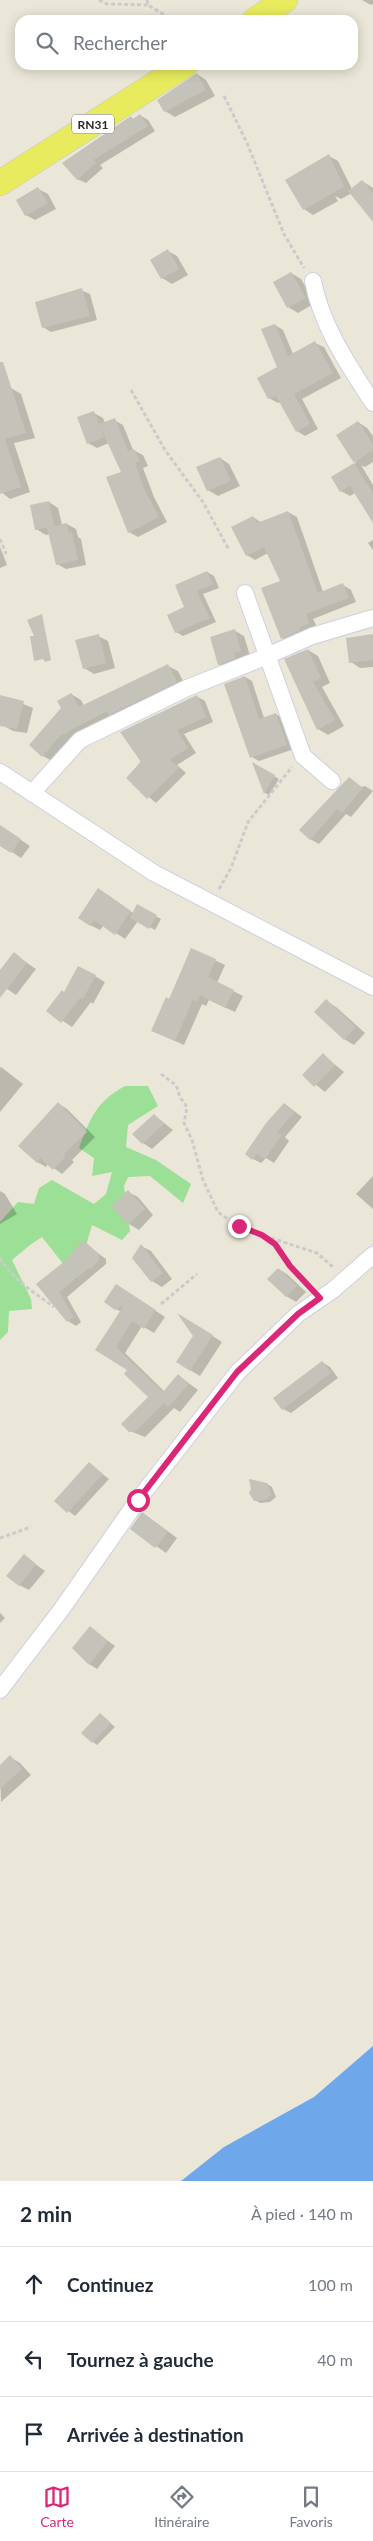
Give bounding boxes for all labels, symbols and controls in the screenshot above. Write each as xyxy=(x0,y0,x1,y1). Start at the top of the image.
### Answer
search box xyxy=(15,15,358,70)
icon: search xyxy=(33,29,61,57)
text: Rechercher xyxy=(73,31,167,54)
road number: RN31 xyxy=(72,115,114,134)
route end xyxy=(228,1215,251,1238)
route start xyxy=(127,1489,150,1512)
text: 2 min xyxy=(20,2201,72,2226)
text: À pied · 140 m xyxy=(251,2204,353,2223)
icon: ahead xyxy=(20,2270,48,2298)
text: Continuez xyxy=(67,2273,153,2296)
text: 100 m xyxy=(308,2275,353,2294)
icon: left xyxy=(20,2345,48,2373)
text: Tournez à gauche xyxy=(67,2348,214,2371)
text: 40 m xyxy=(317,2350,353,2369)
icon: arrive xyxy=(20,2420,48,2448)
text: Arrivée à destination xyxy=(67,2423,244,2446)
tab: Carte xyxy=(40,2483,74,2530)
tab: Itinéraire xyxy=(154,2483,209,2530)
tab: Favoris xyxy=(290,2483,333,2530)

